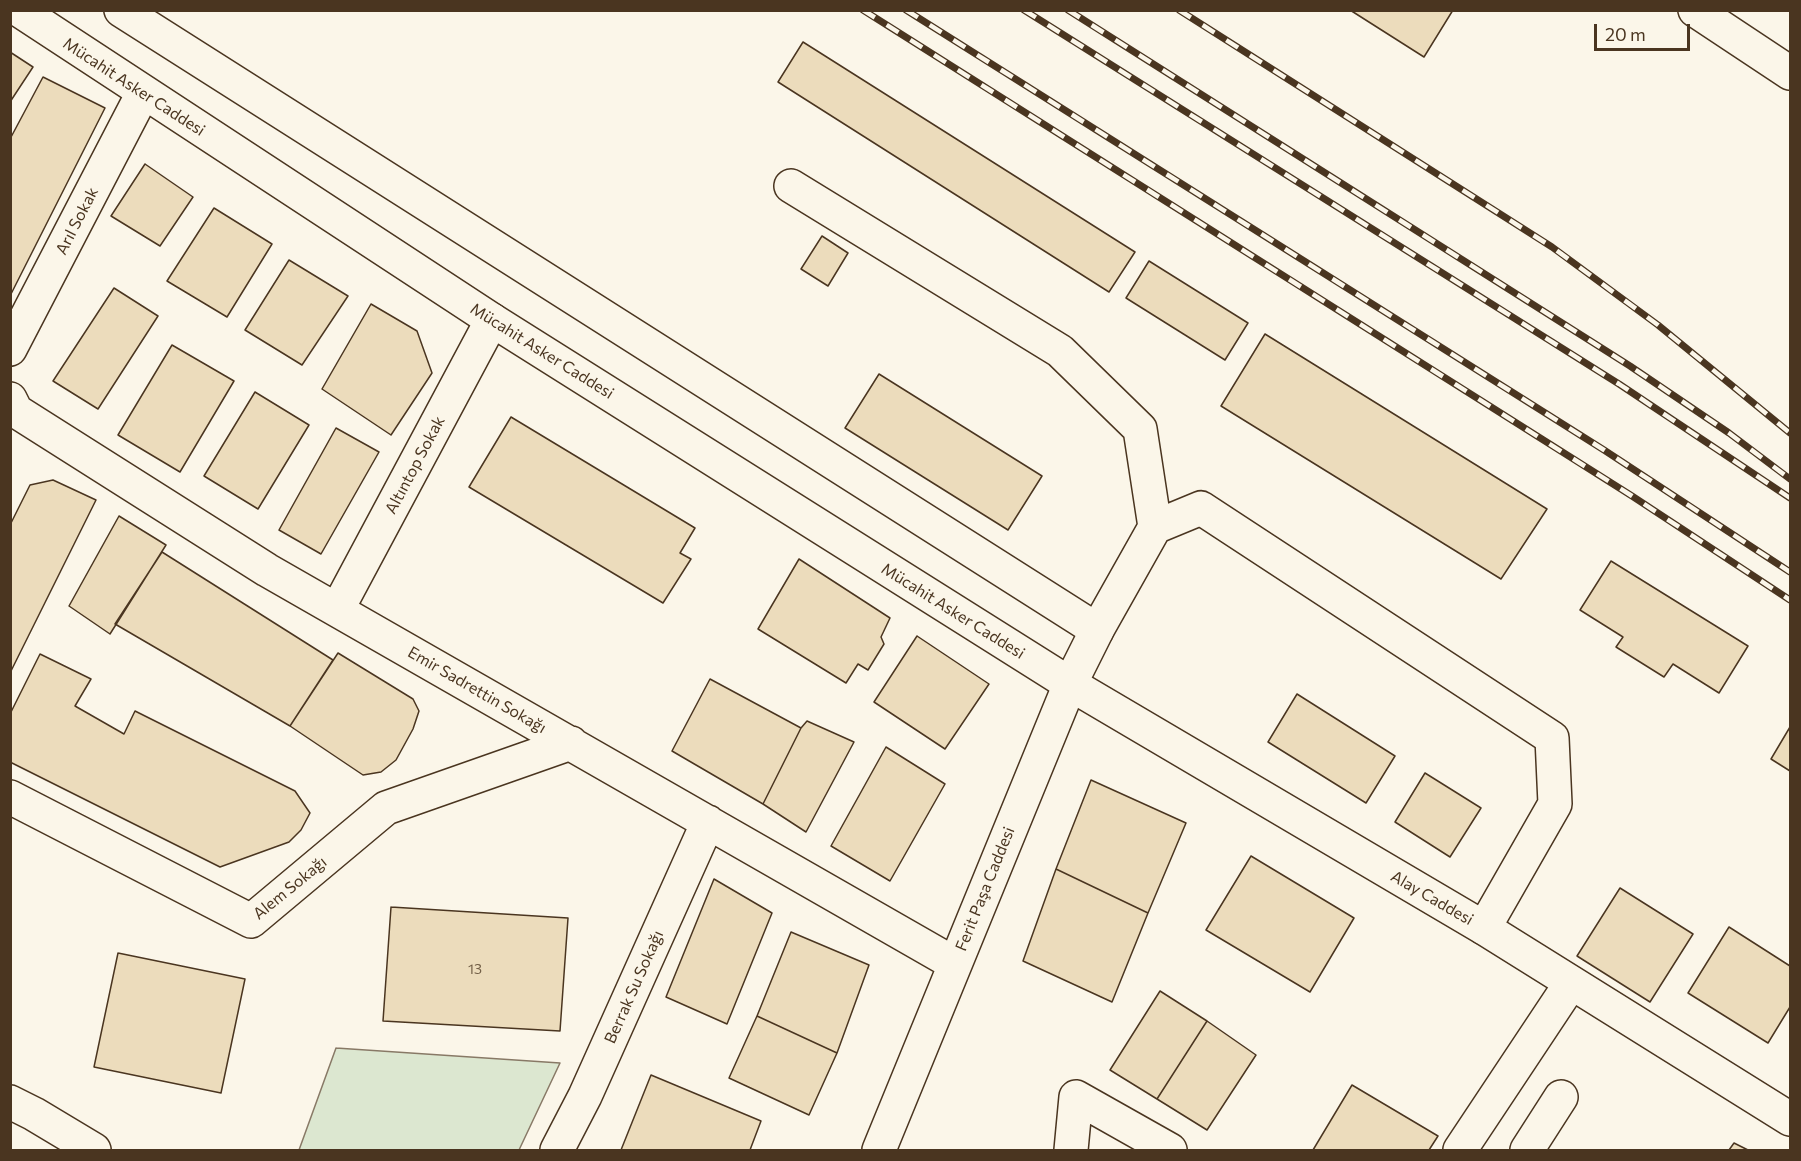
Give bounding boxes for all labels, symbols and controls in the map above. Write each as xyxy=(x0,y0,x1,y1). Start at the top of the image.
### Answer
scale bar xyxy=(1597,12,1693,50)
text: 20 m xyxy=(1605,23,1646,45)
street label: Mücahit Asker Caddesi xyxy=(59,34,209,140)
street label: Arıl Sokak xyxy=(52,184,102,258)
street label: Mücahit Asker Caddesi xyxy=(467,299,617,403)
street label: Altıntop Sokak xyxy=(381,413,449,517)
street label: Mücahit Asker Caddesi xyxy=(878,559,1028,663)
street label: Emir Sadrettin Sokağı xyxy=(404,643,550,737)
street label: Ferit Paşa Caddesi xyxy=(951,824,1019,954)
street label: Alem Sokağı xyxy=(249,852,331,924)
street label: Alay Caddesi xyxy=(1387,867,1477,929)
street label: Berrak Su Sokağı xyxy=(600,928,668,1046)
house number: 13 xyxy=(468,961,482,977)

